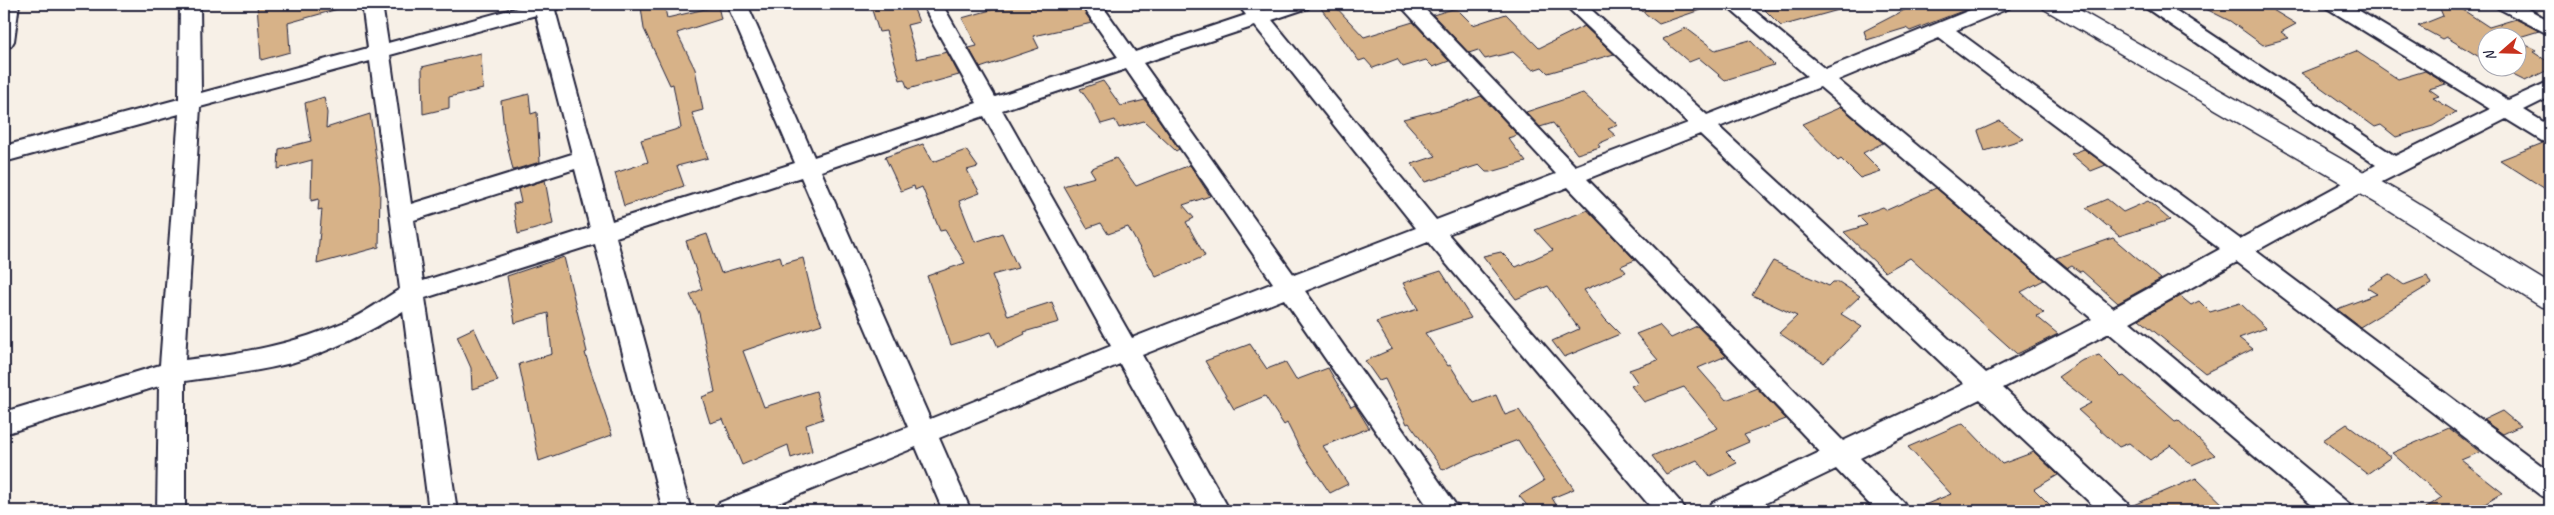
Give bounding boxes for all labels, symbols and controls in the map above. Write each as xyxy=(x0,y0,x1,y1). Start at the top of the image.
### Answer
north arrow xyxy=(2476,28,2526,78)
text: N xyxy=(2480,47,2500,63)

